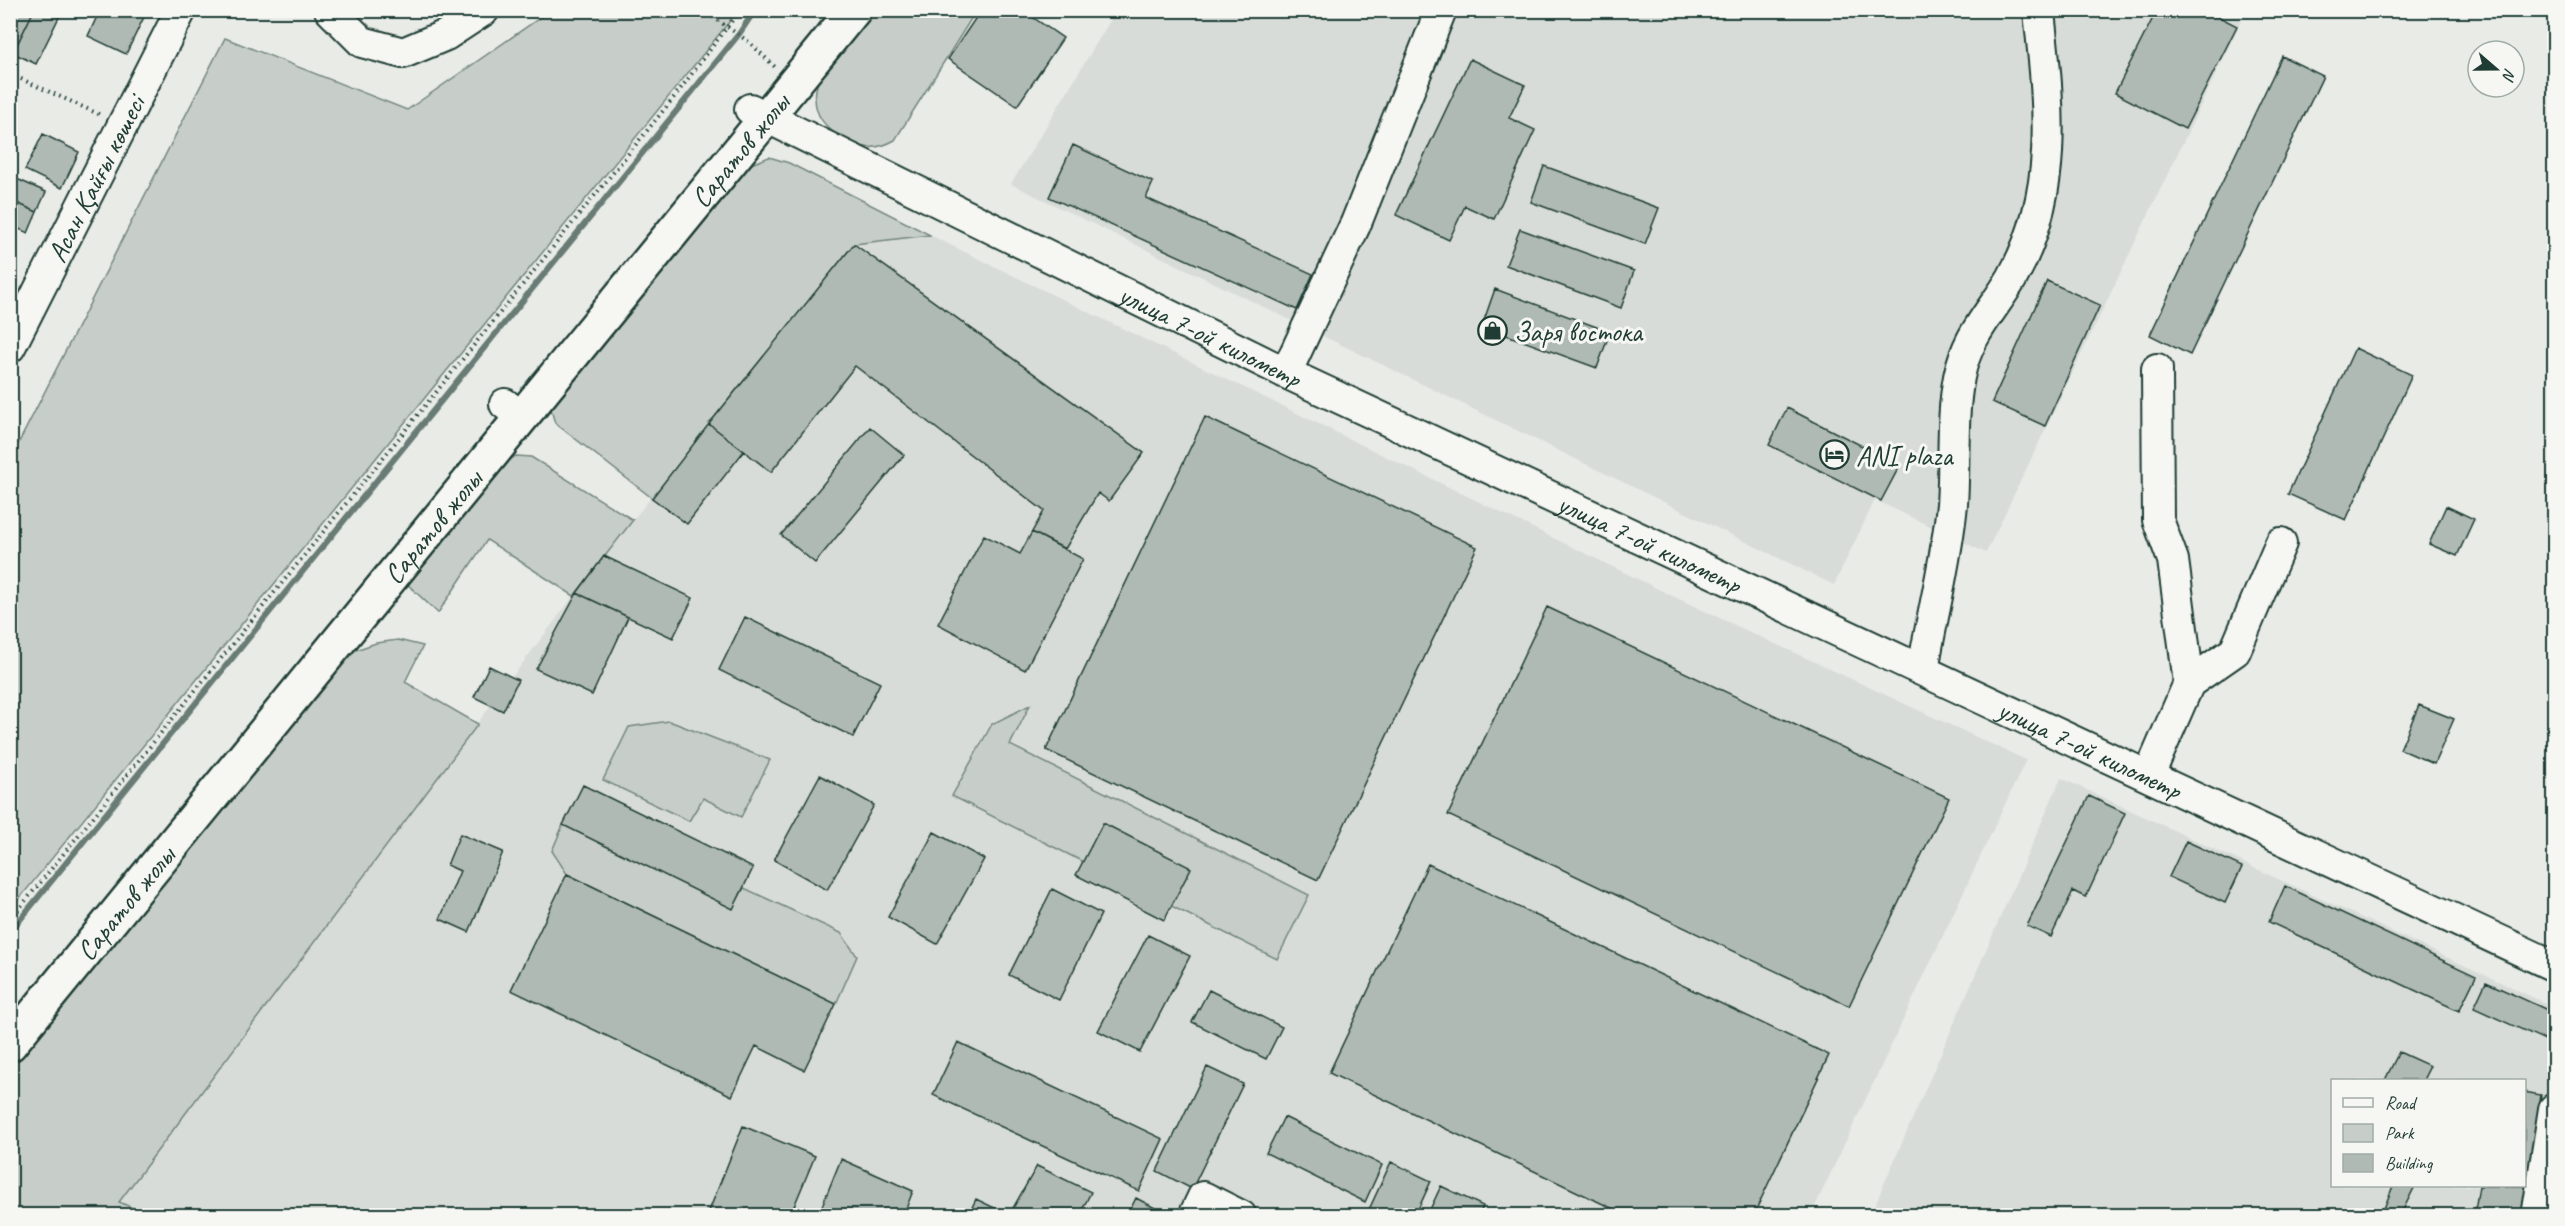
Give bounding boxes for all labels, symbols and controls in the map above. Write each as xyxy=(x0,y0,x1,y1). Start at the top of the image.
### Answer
north arrow xyxy=(2466,39,2526,99)
text: N xyxy=(2497,66,2520,85)
street label: Саратов жолы xyxy=(683,84,798,214)
street label: Асан Қайғы көшесі xyxy=(39,86,154,268)
street label: улица 7-ой километр xyxy=(1112,275,1308,396)
place label: Заря востока xyxy=(1514,314,1644,349)
shop icon: Заря востока xyxy=(1477,315,1509,347)
place label: ANI plaza xyxy=(1856,438,1954,473)
hotel icon: ANI plaza xyxy=(1819,439,1851,471)
street label: Саратов жолы xyxy=(375,461,491,591)
street label: улица 7-ой километр xyxy=(1551,484,1748,602)
street label: улица 7-ой километр xyxy=(1991,690,2189,807)
street label: Саратов жолы xyxy=(68,837,183,967)
legend xyxy=(2331,1079,2526,1187)
text: Road xyxy=(2385,1092,2418,1114)
text: Park xyxy=(2385,1122,2415,1144)
text: Building xyxy=(2385,1152,2434,1174)

